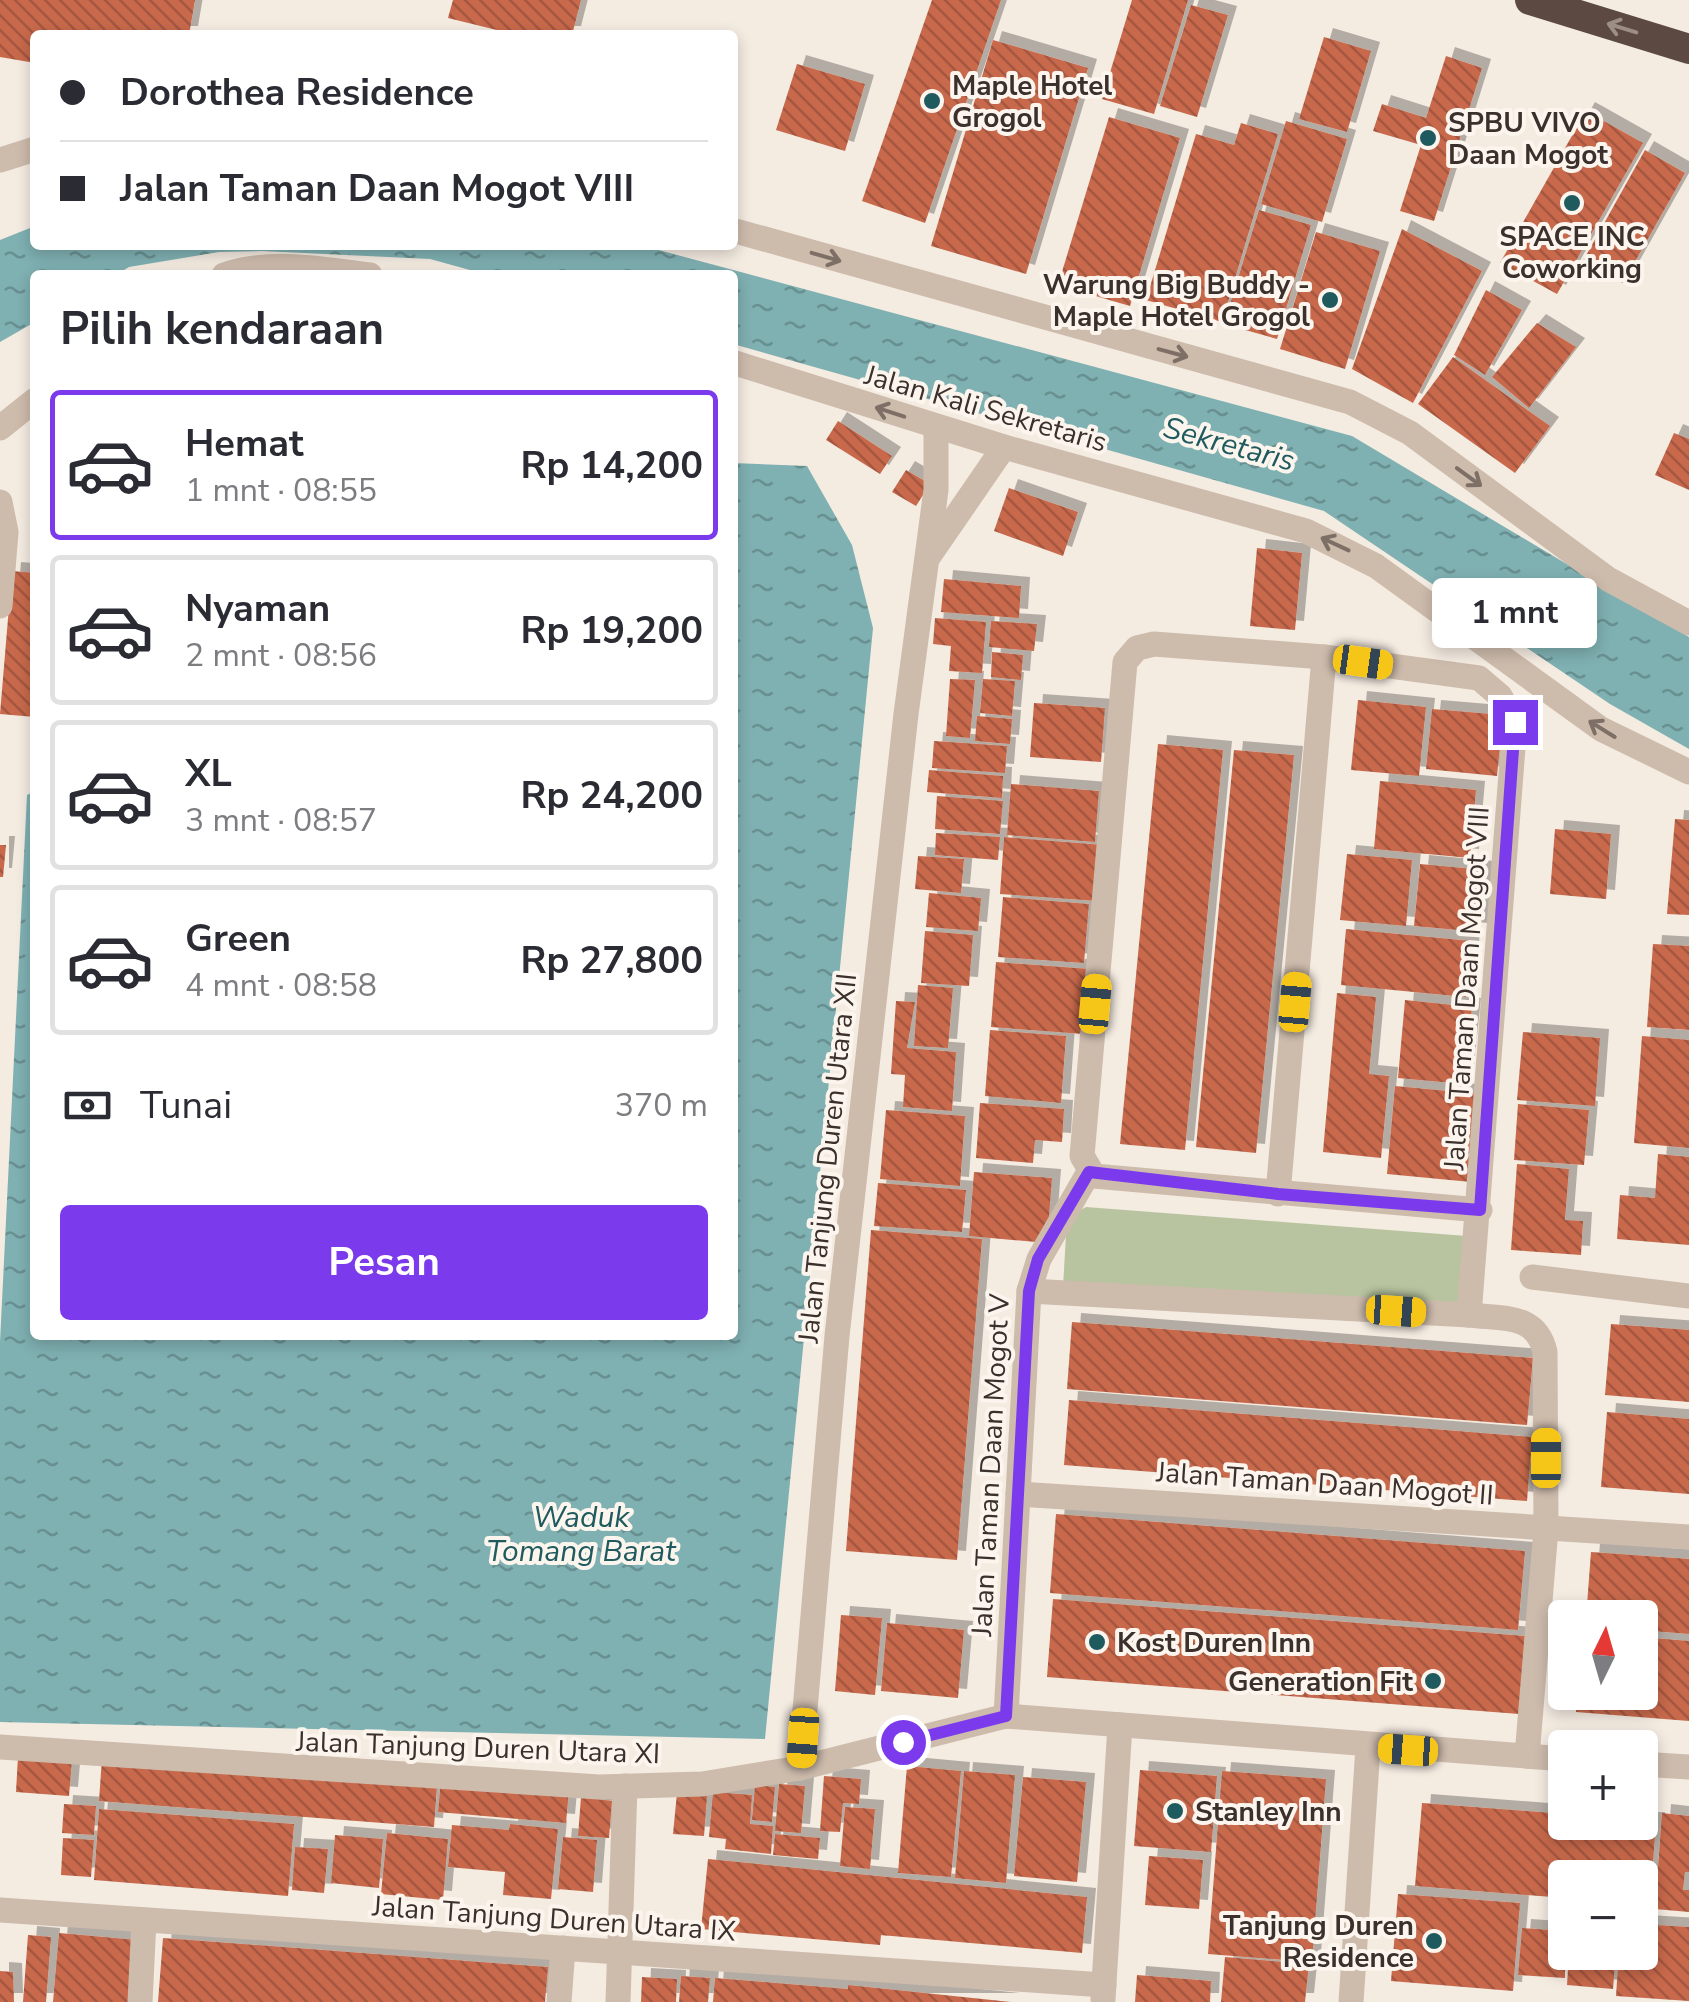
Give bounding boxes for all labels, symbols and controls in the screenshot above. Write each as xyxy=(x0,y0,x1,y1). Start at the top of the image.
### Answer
one-way arrow xyxy=(1607,18,1638,36)
text: Dorothea Residence xyxy=(120,67,474,118)
place label: Maple Hotel Grogol xyxy=(952,67,1112,137)
marker: Maple Hotel Grogol xyxy=(921,90,943,112)
place label: SPBU VIVO Daan Mogot xyxy=(1448,104,1608,174)
marker: SPBU VIVO Daan Mogot xyxy=(1417,127,1439,149)
text: Jalan Taman Daan Mogot VIII xyxy=(120,163,634,214)
marker: SPACE INC Coworking xyxy=(1561,192,1583,214)
place label: SPACE INC Coworking xyxy=(1499,218,1645,288)
one-way arrow xyxy=(810,249,841,267)
place label: Warung Big Buddy - Maple Hotel Grogol xyxy=(1043,266,1310,336)
marker: Warung Big Buddy - Maple Hotel Grogol xyxy=(1319,289,1341,311)
text: Pilih kendaraan xyxy=(60,299,384,360)
one-way arrow xyxy=(1157,344,1188,363)
street label: Jalan Kali Sekretaris xyxy=(859,356,1111,462)
one-way arrow xyxy=(874,402,906,420)
water label: Sekretaris xyxy=(1159,407,1299,482)
text: Hemat xyxy=(185,418,304,469)
icon: car xyxy=(65,420,155,510)
text: Rp 14,200 xyxy=(520,440,703,491)
one-way arrow xyxy=(1455,466,1483,487)
text: 1 mnt · 08:55 xyxy=(185,469,377,512)
one-way arrow xyxy=(1321,534,1351,553)
callout: 1 mnt xyxy=(1432,577,1598,647)
text: Nyaman xyxy=(185,583,330,634)
icon: car xyxy=(65,585,155,675)
text: 1 mnt xyxy=(1471,591,1558,634)
text: Rp 19,200 xyxy=(520,605,703,656)
text: 2 mnt · 08:56 xyxy=(185,634,377,677)
car xyxy=(1331,643,1395,681)
route end xyxy=(1493,700,1538,745)
one-way arrow xyxy=(1588,719,1617,739)
text: XL xyxy=(185,748,232,799)
icon: car xyxy=(65,750,155,840)
text: Rp 24,200 xyxy=(520,770,703,821)
text: 3 mnt · 08:57 xyxy=(185,799,377,842)
street label: Jalan Taman Daan Mogot VIII xyxy=(1435,805,1499,1172)
text: Green xyxy=(185,913,291,964)
icon: car xyxy=(65,915,155,1005)
text: Rp 27,800 xyxy=(520,935,703,986)
text: 4 mnt · 08:58 xyxy=(185,964,377,1007)
car xyxy=(1277,971,1313,1033)
street label: Jalan Tanjung Duren Utara XII xyxy=(790,972,866,1346)
car xyxy=(1077,973,1113,1035)
icon: cash xyxy=(60,1078,115,1133)
text: Tunai xyxy=(140,1080,232,1131)
text: 370 m xyxy=(615,1084,708,1127)
button: Pesan xyxy=(60,1205,708,1320)
street label: Jalan Taman Daan Mogot V xyxy=(963,1292,1019,1638)
car xyxy=(1365,1294,1427,1328)
car xyxy=(1531,1428,1561,1488)
street label: Jalan Taman Daan Mogot II xyxy=(1154,1453,1495,1515)
water label: Waduk Tomang Barat xyxy=(486,1497,677,1572)
north arrow xyxy=(1548,1600,1658,1710)
map controls xyxy=(1548,1600,1658,1970)
place label: Kost Duren Inn xyxy=(1117,1624,1311,1662)
marker: Kost Duren Inn xyxy=(1086,1631,1108,1653)
place label: Generation Fit xyxy=(1228,1663,1413,1701)
marker: Generation Fit xyxy=(1422,1670,1444,1692)
car xyxy=(786,1707,820,1769)
route start xyxy=(881,1720,926,1765)
street label: Jalan Tanjung Duren Utara XI xyxy=(294,1723,661,1773)
button: + xyxy=(1548,1730,1658,1840)
car xyxy=(1377,1733,1439,1767)
place label: Stanley Inn xyxy=(1195,1793,1342,1831)
marker: Stanley Inn xyxy=(1164,1800,1186,1822)
button: − xyxy=(1548,1860,1658,1970)
street label: Jalan Tanjung Duren Utara IX xyxy=(370,1887,737,1951)
place label: Tanjung Duren Residence xyxy=(1223,1907,1414,1977)
marker: Tanjung Duren Residence xyxy=(1423,1930,1445,1952)

